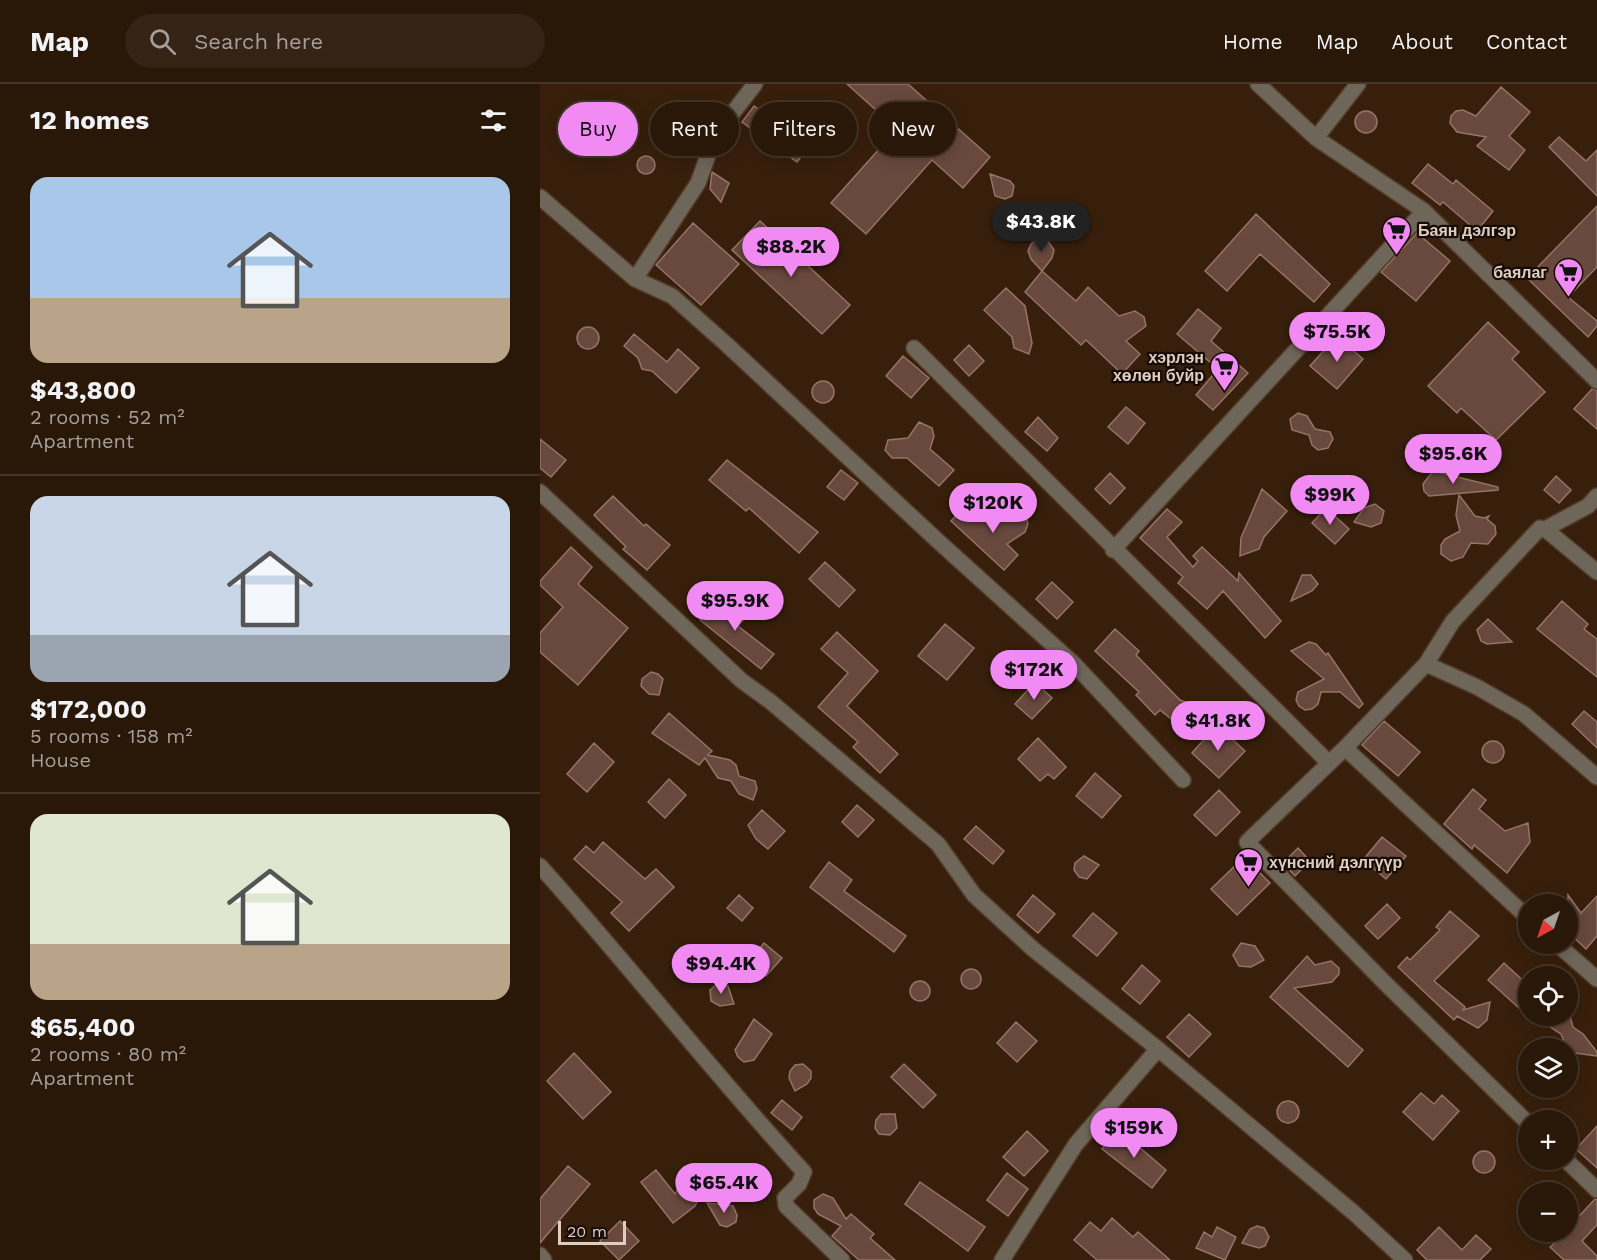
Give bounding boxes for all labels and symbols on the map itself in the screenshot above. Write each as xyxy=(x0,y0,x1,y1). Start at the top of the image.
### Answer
pin: $43.8K xyxy=(992,202,1090,253)
supermarket icon: Баян дэлгэр xyxy=(1381,214,1413,256)
place label: Баян дэлгэр xyxy=(1418,221,1516,240)
pin: $88.2K xyxy=(742,227,840,278)
supermarket icon: баялаг xyxy=(1552,256,1584,298)
place label: баялаг xyxy=(1493,263,1547,282)
pin: $75.5K xyxy=(1288,312,1386,363)
place label: хэрлэн хөлөн буйр xyxy=(1113,348,1204,385)
supermarket icon: хэрлэн хөлөн буйр xyxy=(1209,350,1241,392)
pin: $95.6K xyxy=(1404,434,1502,485)
pin: $99K xyxy=(1294,475,1366,526)
pin: $120K xyxy=(951,483,1035,534)
pin: $95.9K xyxy=(686,581,784,632)
pin: $172K xyxy=(992,650,1076,701)
pin: $41.8K xyxy=(1169,701,1267,752)
supermarket icon: хүнсний дэлгүүр xyxy=(1232,846,1264,888)
place label: хүнсний дэлгүүр xyxy=(1269,853,1402,872)
north arrow xyxy=(1518,894,1578,954)
pin: $94.4K xyxy=(672,944,770,995)
pin: $159K xyxy=(1092,1108,1176,1159)
pin: $65.4K xyxy=(675,1163,773,1214)
scale bar xyxy=(558,1218,626,1246)

